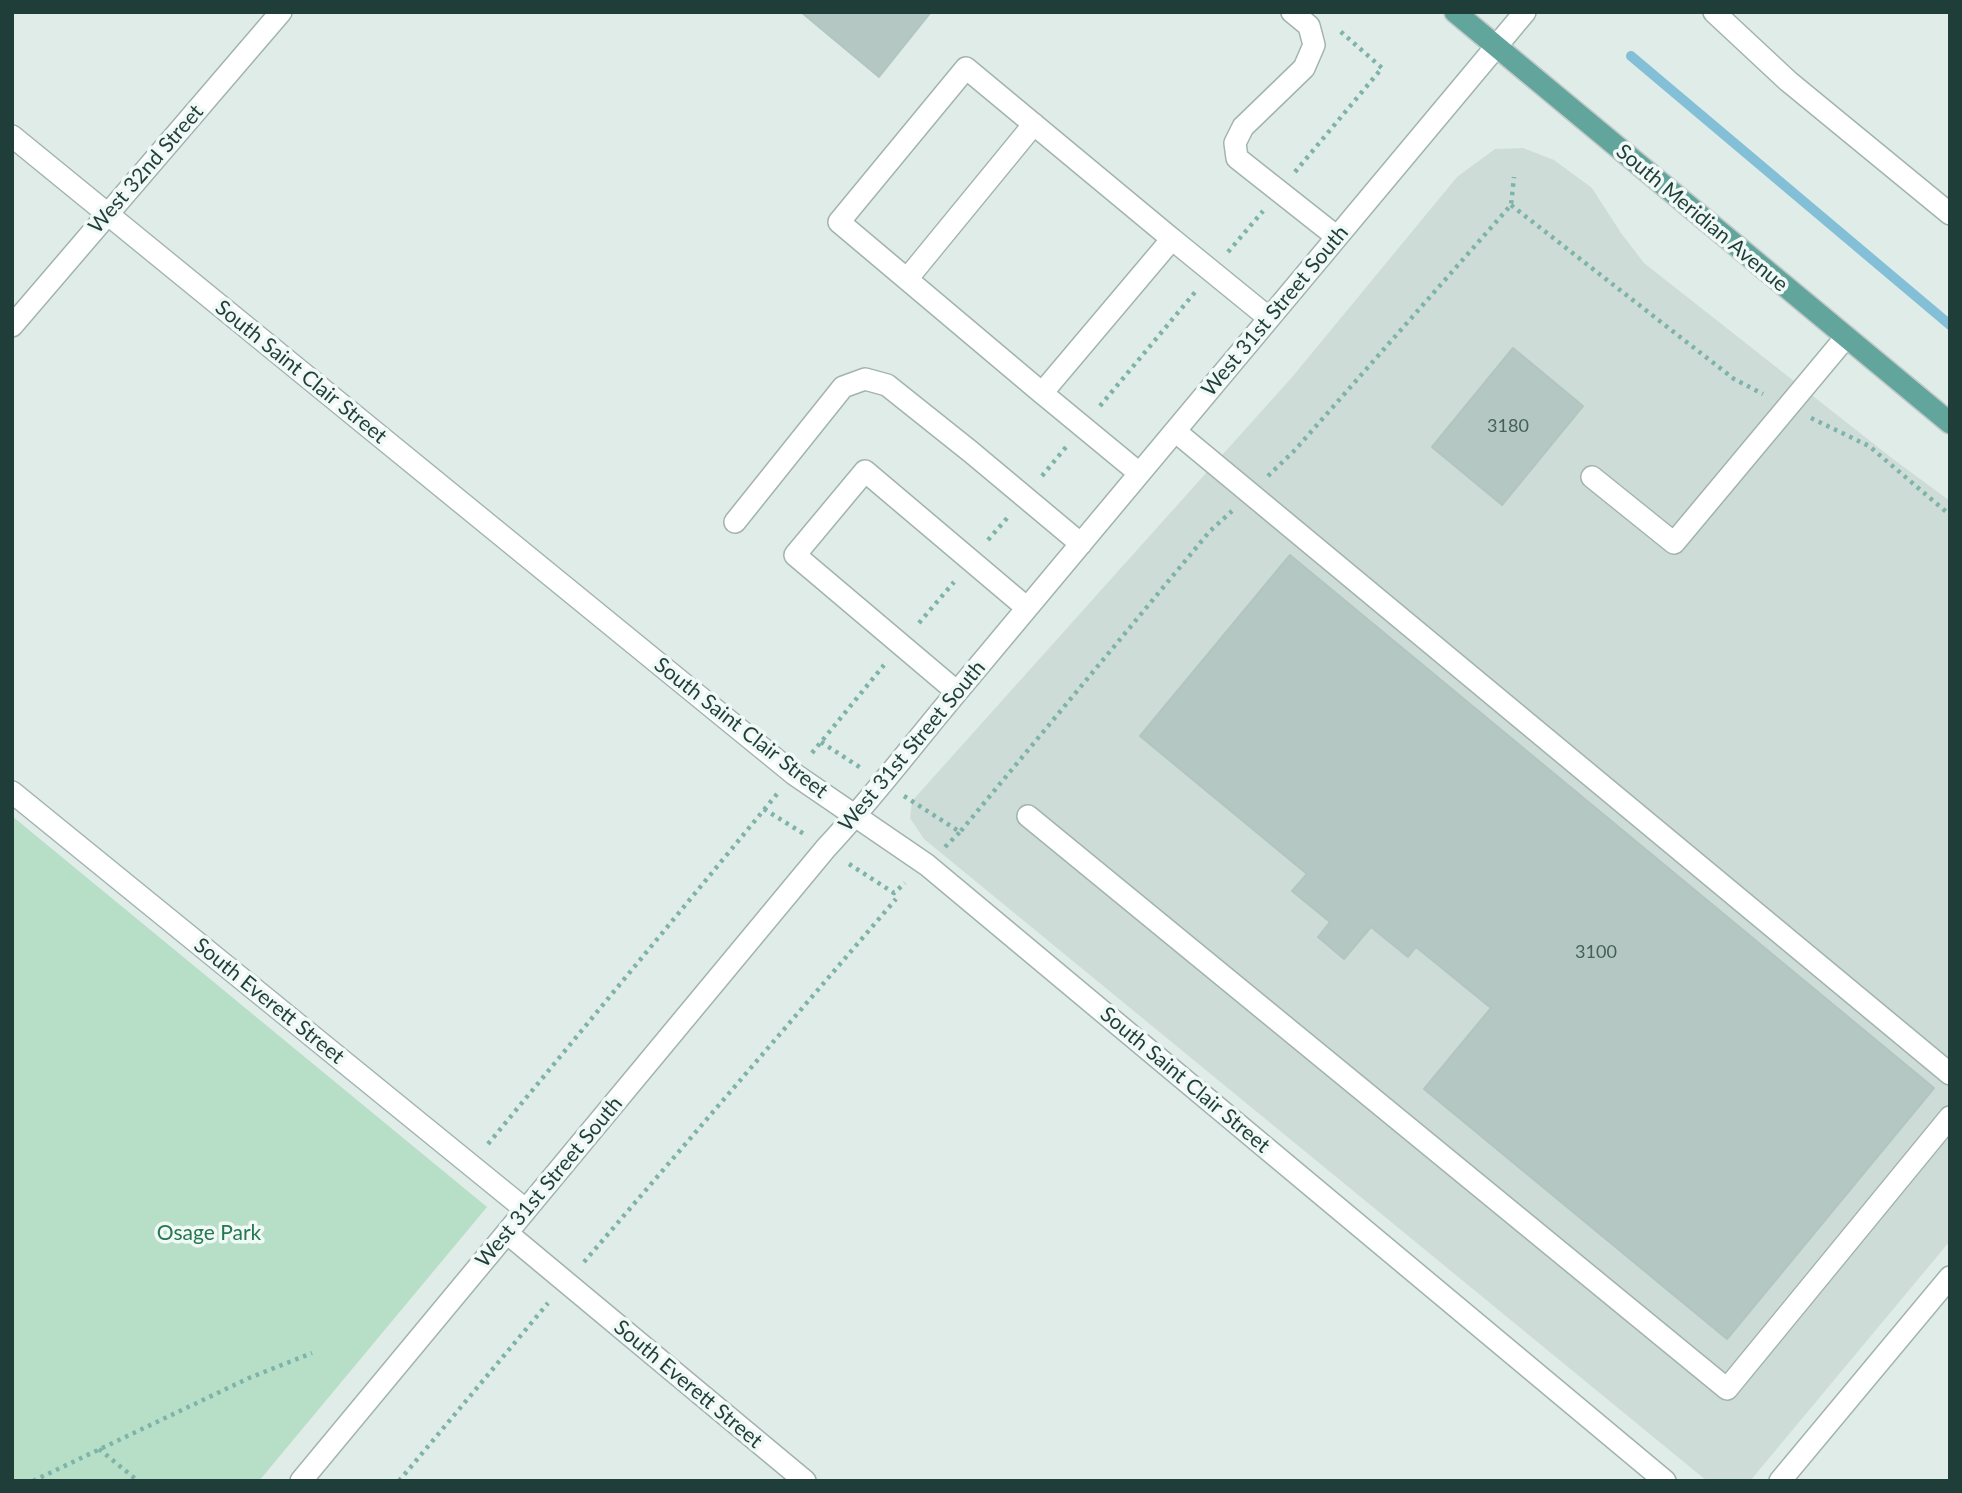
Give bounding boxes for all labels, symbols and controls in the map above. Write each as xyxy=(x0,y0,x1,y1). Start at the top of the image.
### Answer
street label: West 32nd Street xyxy=(83,100,209,238)
street label: South Meridian Avenue xyxy=(1611,139,1793,297)
street label: West 31st Street South xyxy=(1196,221,1354,401)
street label: South Saint Clair Street xyxy=(210,295,392,449)
house number: 3180 xyxy=(1487,415,1529,437)
street label: South Saint Clair Street xyxy=(649,652,833,804)
street label: West 31st Street South xyxy=(833,656,991,836)
street label: South Everett Street xyxy=(189,933,349,1069)
house number: 3100 xyxy=(1575,941,1617,963)
street label: South Saint Clair Street xyxy=(1095,1002,1275,1158)
street label: West 31st Street South xyxy=(470,1092,628,1272)
park label: Osage Park xyxy=(157,1220,261,1246)
street label: South Everett Street xyxy=(609,1315,767,1453)

